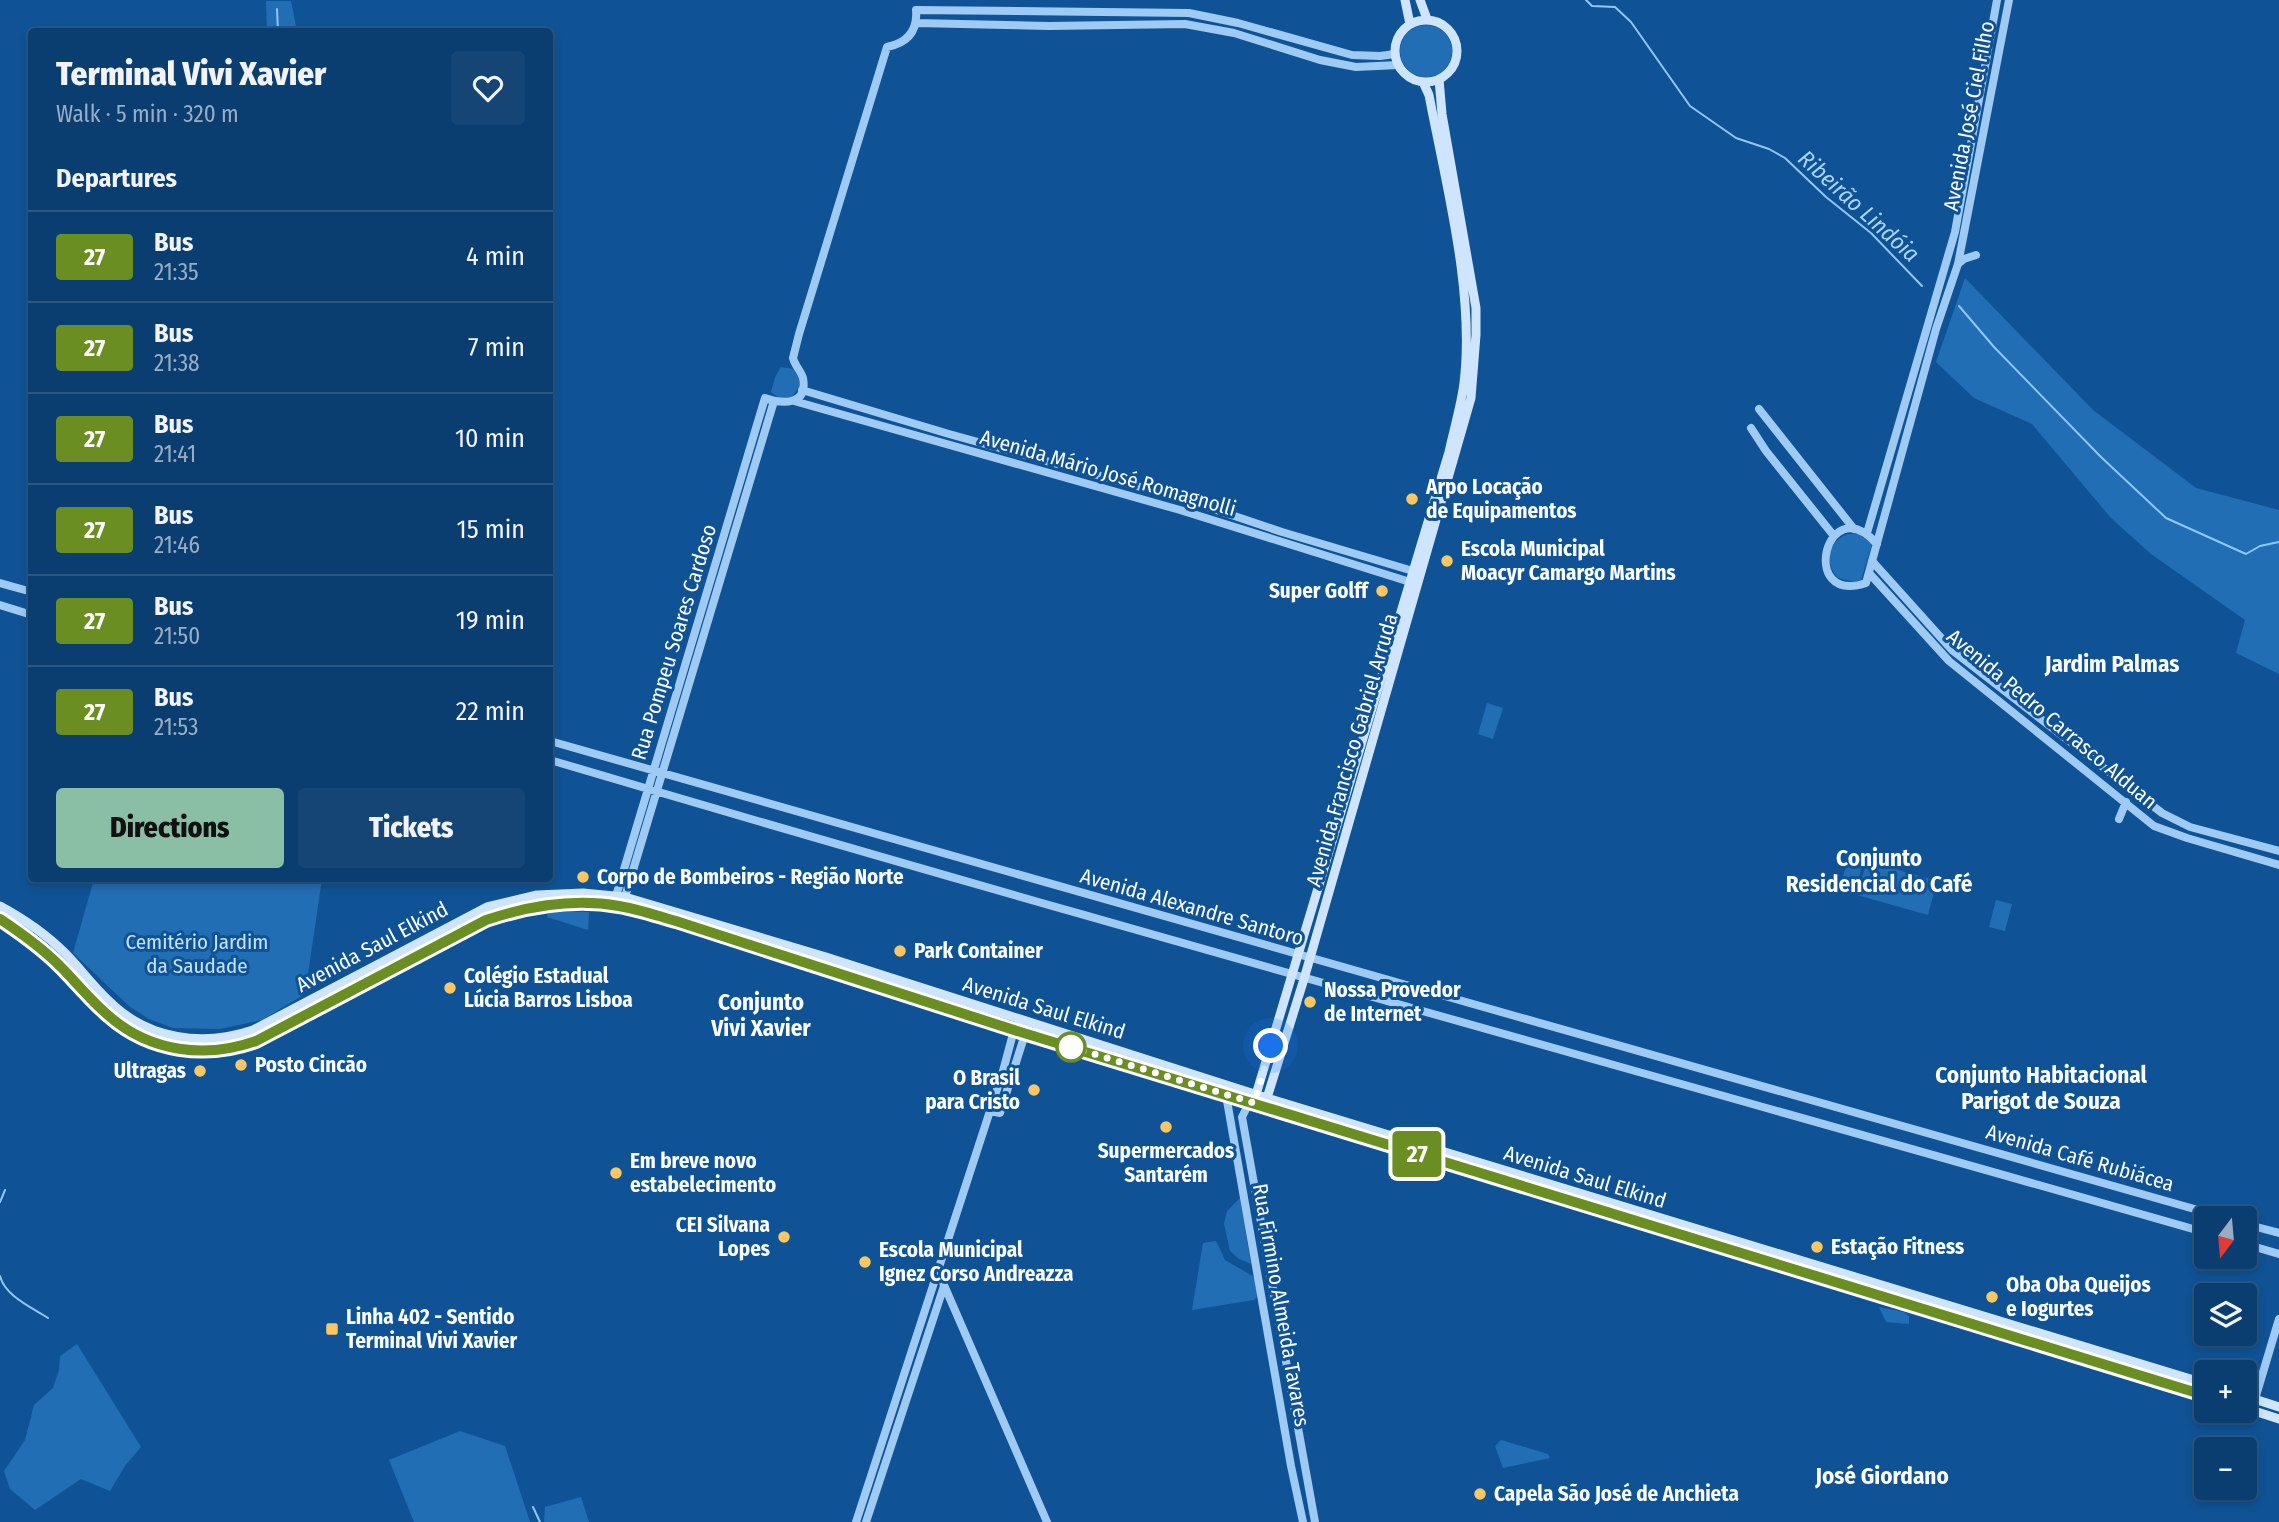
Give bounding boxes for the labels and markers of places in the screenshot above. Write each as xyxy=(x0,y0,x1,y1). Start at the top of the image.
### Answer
place label: Arpo Locação de Equipamentos xyxy=(1425,474,1577,524)
marker: Arpo Locação de Equipamentos xyxy=(1404,491,1420,507)
place label: Escola Municipal Moacyr Camargo Martins xyxy=(1461,536,1676,586)
marker: Escola Municipal Moacyr Camargo Martins xyxy=(1439,553,1455,569)
place label: Super Golff xyxy=(1269,578,1370,604)
marker: Super Golff xyxy=(1374,583,1390,599)
place label: Corpo de Bombeiros - Região Norte xyxy=(597,864,904,890)
marker: Corpo de Bombeiros - Região Norte xyxy=(575,869,591,885)
place label: Park Container xyxy=(914,938,1043,964)
marker: Park Container xyxy=(892,943,908,959)
place label: Colégio Estadual Lúcia Barros Lisboa xyxy=(464,963,633,1013)
place label: Nossa Provedor de Internet xyxy=(1324,977,1461,1027)
marker: Colégio Estadual Lúcia Barros Lisboa xyxy=(442,980,458,996)
marker: Nossa Provedor de Internet xyxy=(1302,994,1318,1010)
unlabelled marker xyxy=(1056,1032,1086,1062)
place label: Posto Cincão xyxy=(255,1052,367,1078)
marker: Posto Cincão xyxy=(233,1057,249,1073)
place label: Ultragas xyxy=(114,1058,186,1084)
marker: Ultragas xyxy=(192,1063,208,1079)
place label: O Brasil para Cristo xyxy=(925,1065,1020,1115)
marker: O Brasil para Cristo xyxy=(1026,1082,1042,1098)
marker: Supermercados Santarém xyxy=(1158,1119,1174,1135)
place label: Supermercados Santarém xyxy=(1098,1138,1234,1188)
place label: Em breve novo estabelecimento xyxy=(630,1148,776,1198)
marker: Em breve novo estabelecimento xyxy=(608,1165,624,1181)
place label: CEI Silvana Lopes xyxy=(676,1212,770,1262)
marker: CEI Silvana Lopes xyxy=(776,1229,792,1245)
place label: Estação Fitness xyxy=(1831,1234,1964,1260)
place label: Escola Municipal Ignez Corso Andreazza xyxy=(879,1237,1073,1287)
marker: Estação Fitness xyxy=(1809,1239,1825,1255)
marker: Escola Municipal Ignez Corso Andreazza xyxy=(857,1254,873,1270)
place label: Oba Oba Queijos e Iogurtes xyxy=(2006,1272,2151,1322)
marker: Oba Oba Queijos e Iogurtes xyxy=(1984,1289,2000,1305)
place label: Linha 402 - Sentido Terminal Vivi Xavier xyxy=(346,1304,517,1354)
marker: Linha 402 - Sentido Terminal Vivi Xavier xyxy=(324,1321,340,1337)
place label: Capela São José de Anchieta xyxy=(1494,1481,1739,1507)
marker: Capela São José de Anchieta xyxy=(1472,1486,1488,1502)

